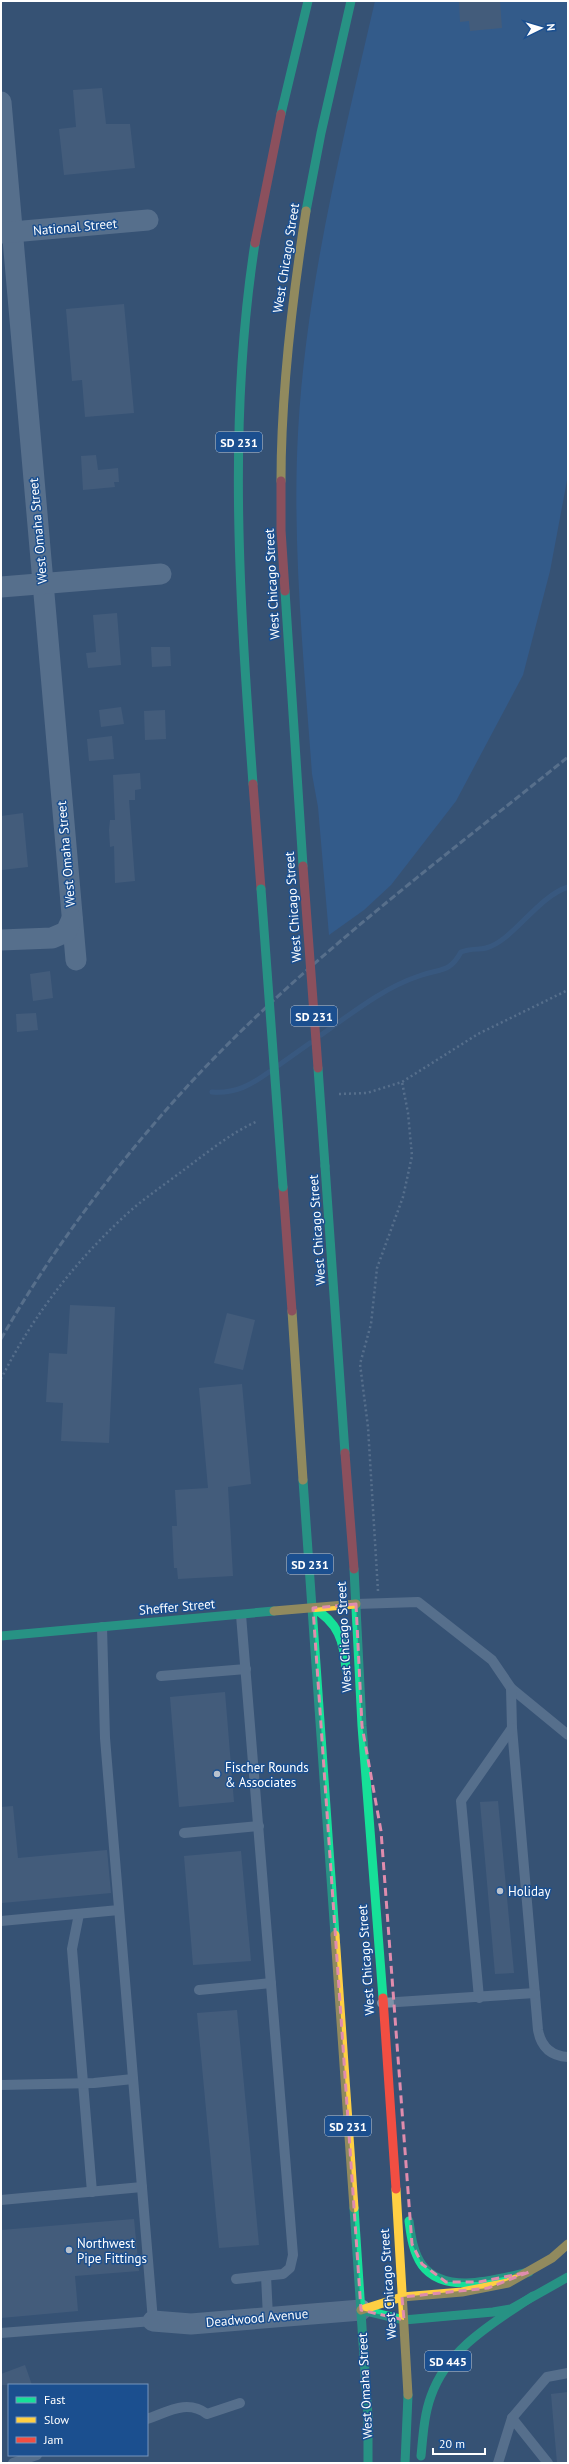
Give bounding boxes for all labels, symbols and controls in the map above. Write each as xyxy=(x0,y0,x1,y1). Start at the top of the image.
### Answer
north arrow xyxy=(521,8,561,48)
text: N xyxy=(544,23,558,31)
street label: West Chicago Street xyxy=(269,201,303,314)
street label: National Street xyxy=(32,215,118,239)
road number: SD 231 xyxy=(216,432,262,452)
street label: West Omaha Street xyxy=(25,477,51,585)
street label: West Chicago Street xyxy=(261,527,283,640)
street label: West Omaha Street xyxy=(53,800,79,908)
street label: West Chicago Street xyxy=(281,850,305,963)
road number: SD 231 xyxy=(291,1006,337,1026)
street label: West Chicago Street xyxy=(305,1173,329,1286)
road number: SD 231 xyxy=(287,1554,333,1574)
street label: West Chicago Street xyxy=(333,1580,355,1693)
street label: Sheffer Street xyxy=(138,1595,216,1619)
place label: Fischer Rounds & Associates xyxy=(225,1759,309,1791)
marker: Fischer Rounds & Associates xyxy=(212,1769,222,1779)
place label: Holiday xyxy=(508,1883,550,1900)
marker: Holiday xyxy=(495,1886,505,1896)
street label: West Chicago Street xyxy=(354,1903,378,2016)
road number: SD 231 xyxy=(325,2116,371,2136)
street label: West Chicago Street xyxy=(376,2227,400,2340)
place label: Northwest Pipe Fittings xyxy=(77,2235,147,2267)
marker: Northwest Pipe Fittings xyxy=(64,2245,74,2255)
street label: Deadwood Avenue xyxy=(205,2305,309,2331)
street label: West Omaha Street xyxy=(354,2332,376,2440)
road number: SD 445 xyxy=(425,2351,471,2371)
legend xyxy=(8,2384,148,2456)
text: Fast xyxy=(44,2392,65,2407)
text: Slow xyxy=(44,2412,69,2427)
scale bar xyxy=(433,2430,485,2456)
text: Jam xyxy=(43,2432,63,2447)
text: 20 m xyxy=(439,2436,465,2451)

